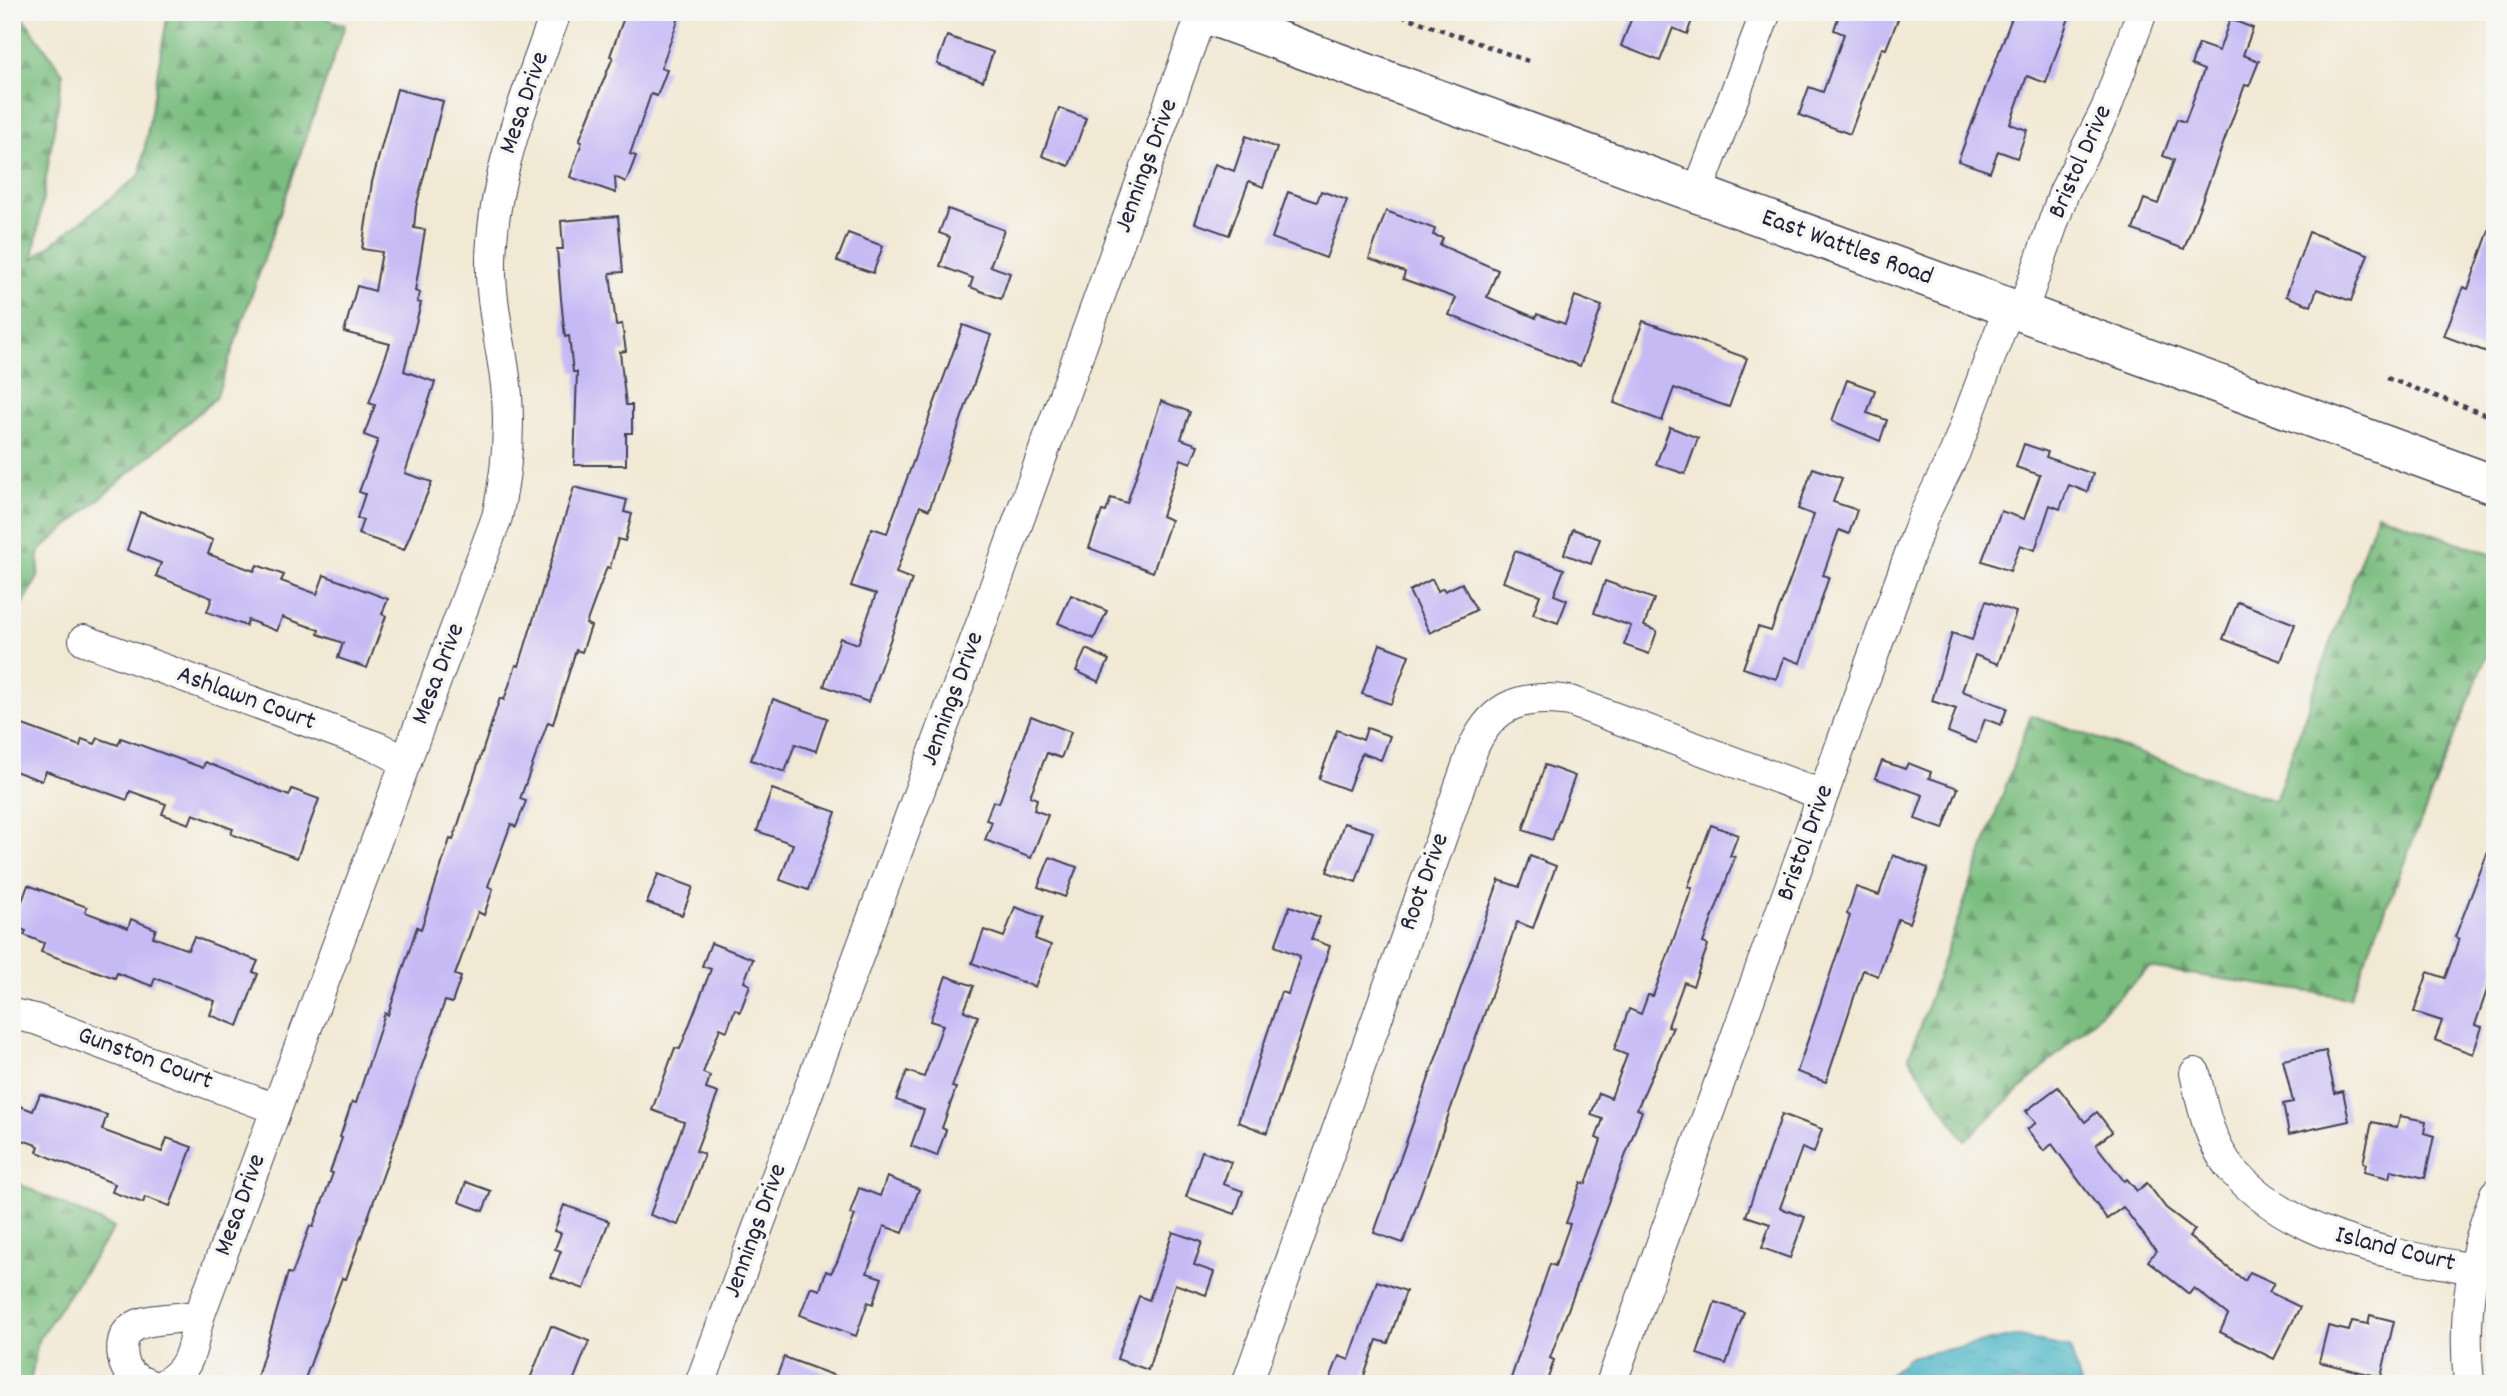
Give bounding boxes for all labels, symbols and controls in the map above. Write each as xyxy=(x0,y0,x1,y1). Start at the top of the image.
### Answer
street label: Mesa Drive xyxy=(490,47,560,159)
street label: Jennings Drive xyxy=(1106,94,1188,238)
street label: Bristol Drive xyxy=(2039,99,2123,225)
street label: East Wattles Road xyxy=(1756,200,1938,296)
street label: Mesa Drive xyxy=(403,618,475,730)
street label: Jennings Drive xyxy=(912,627,994,771)
street label: Ashlawn Court xyxy=(172,657,321,741)
street label: Bristol Drive xyxy=(1768,780,1844,906)
street label: Root Drive xyxy=(1390,828,1460,936)
street label: Gunston Court xyxy=(72,1017,218,1101)
street label: Mesa Drive xyxy=(206,1149,276,1261)
street label: Jennings Drive xyxy=(715,1159,797,1303)
street label: Island Court xyxy=(2331,1217,2459,1283)

